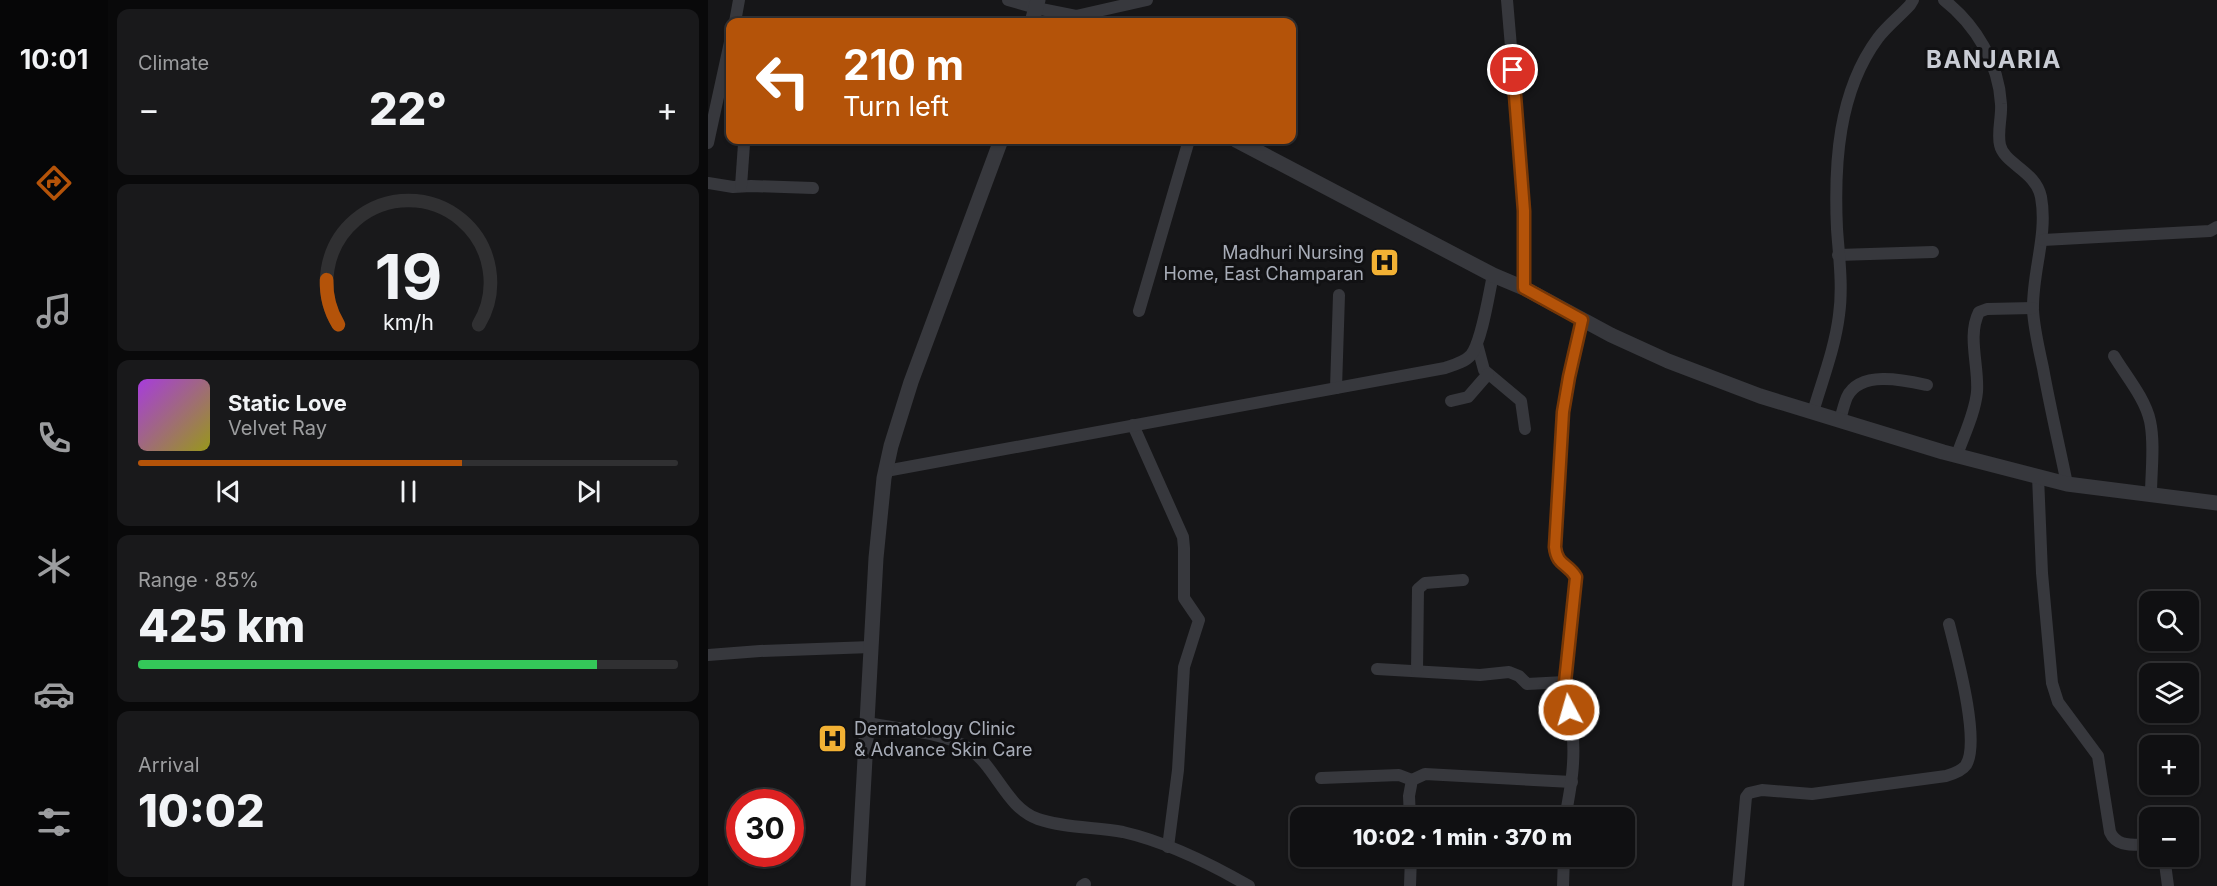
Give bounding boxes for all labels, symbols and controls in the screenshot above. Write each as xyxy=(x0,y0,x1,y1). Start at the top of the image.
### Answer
text: 210 m xyxy=(843,39,964,90)
icon: left xyxy=(744,42,822,120)
text: 10:01 xyxy=(20,43,88,76)
pin xyxy=(1487,44,1538,95)
district label: BANJARIA xyxy=(1926,45,2062,74)
text: Climate xyxy=(138,51,209,75)
icon: arrive xyxy=(1496,53,1529,86)
text: 22° xyxy=(369,81,447,136)
text: − xyxy=(138,89,160,129)
text: + xyxy=(656,89,678,129)
text: Turn left xyxy=(843,90,949,123)
icon: directions xyxy=(33,162,75,204)
text: 19 xyxy=(374,239,442,314)
place label: Madhuri Nursing Home, East Champaran xyxy=(1163,242,1364,284)
hospital icon: Madhuri Nursing Home, East Champaran xyxy=(1369,247,1401,279)
icon: music xyxy=(33,290,75,332)
text: km/h xyxy=(383,309,433,335)
text: Static Love xyxy=(228,390,347,416)
text: Velvet Ray xyxy=(228,416,327,440)
icon: phone xyxy=(33,417,75,459)
icon: previous xyxy=(212,475,245,508)
icon: pause xyxy=(392,475,425,508)
icon: next xyxy=(572,475,605,508)
icon: climate xyxy=(33,545,75,587)
text: Range · 85% xyxy=(138,568,259,592)
map controls xyxy=(2139,591,2199,867)
button: search xyxy=(2139,591,2199,651)
text: 425 km xyxy=(138,598,305,653)
button: layers xyxy=(2139,663,2199,723)
icon: car xyxy=(33,673,75,715)
position arrow xyxy=(1537,678,1601,742)
place label: Dermatology Clinic & Advance Skin Care xyxy=(854,718,1033,760)
hospital icon: Dermatology Clinic & Advance Skin Care xyxy=(817,723,849,755)
button: + xyxy=(2139,735,2199,795)
text: Arrival xyxy=(138,753,200,777)
text: 10:02 xyxy=(138,783,265,838)
speed limit sign: 30 xyxy=(726,789,804,867)
icon: filters xyxy=(33,801,75,843)
button: − xyxy=(2139,807,2199,867)
text: 10:02 · 1 min · 370 m xyxy=(1353,824,1572,850)

